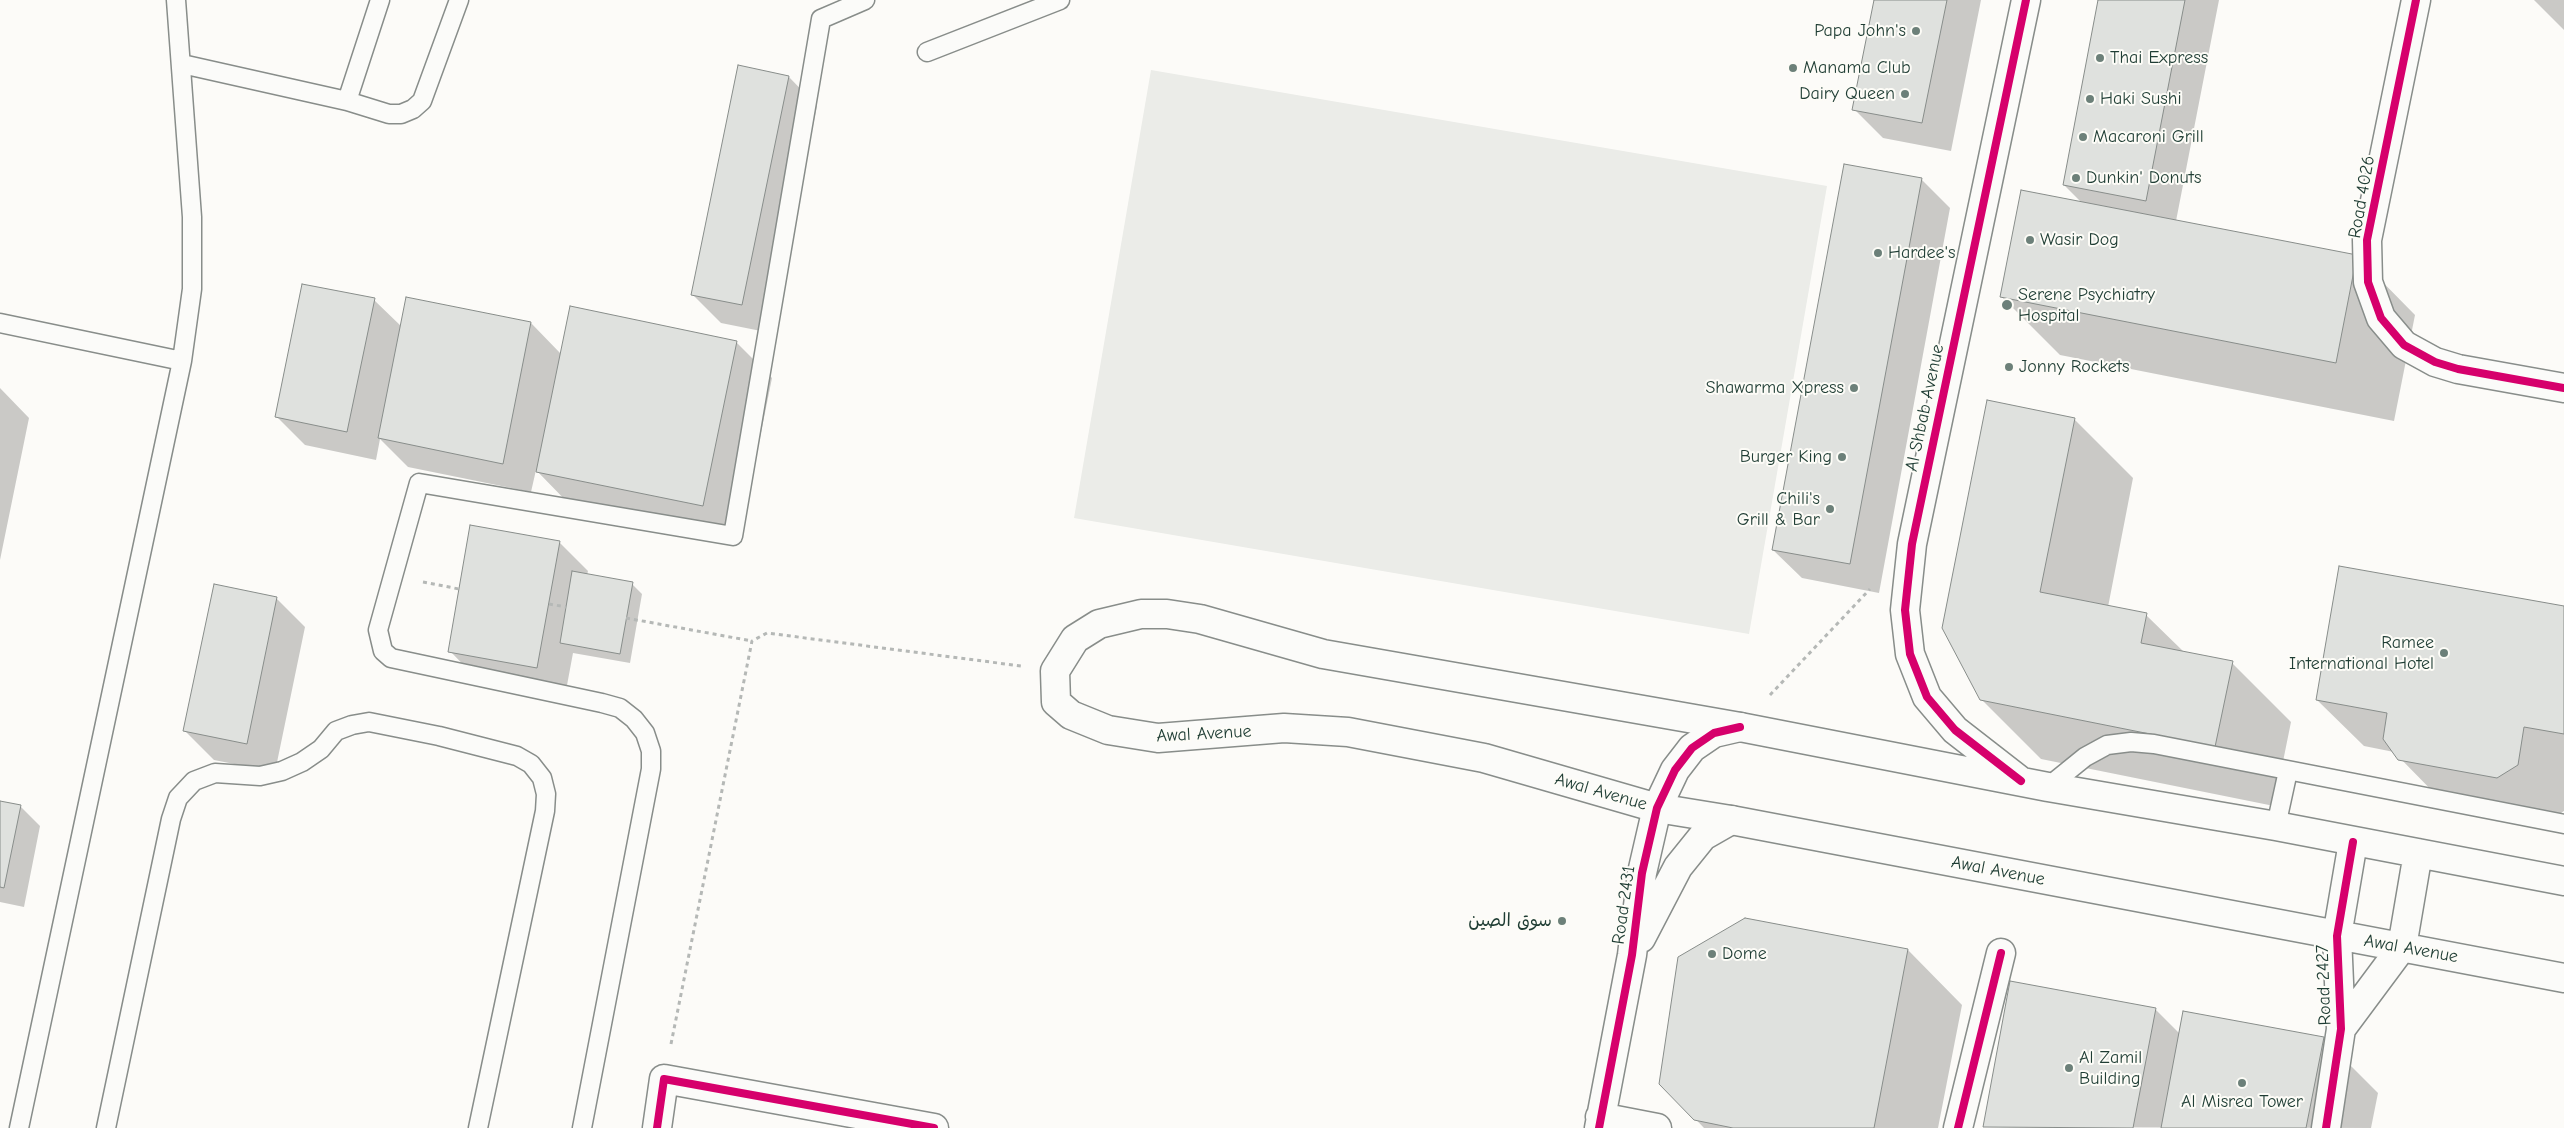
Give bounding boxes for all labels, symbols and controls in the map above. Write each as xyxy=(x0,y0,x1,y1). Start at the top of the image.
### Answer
place label: Papa John's xyxy=(1814,20,1906,42)
marker: Papa John's xyxy=(1910,25,1922,37)
place label: Thai Express xyxy=(2110,47,2208,69)
marker: Thai Express xyxy=(2094,52,2106,64)
place label: Manama Club xyxy=(1803,57,1911,79)
marker: Manama Club xyxy=(1787,62,1799,74)
place label: Dairy Queen xyxy=(1799,83,1895,105)
marker: Dairy Queen xyxy=(1899,88,1911,100)
place label: Haki Sushi xyxy=(2100,88,2181,110)
marker: Haki Sushi xyxy=(2084,93,2096,105)
place label: Macaroni Grill xyxy=(2093,126,2204,148)
marker: Macaroni Grill xyxy=(2077,131,2089,143)
street label: Road 4026 xyxy=(2344,154,2380,240)
place label: Dunkin' Donuts xyxy=(2086,167,2201,189)
marker: Dunkin' Donuts xyxy=(2070,172,2082,184)
place label: Wasir Dog xyxy=(2040,229,2119,251)
marker: Wasir Dog xyxy=(2024,234,2036,246)
place label: Hardee's xyxy=(1888,242,1955,264)
marker: Hardee's xyxy=(1872,247,1884,259)
place label: Serene Psychiatry Hospital xyxy=(2018,284,2155,326)
marker: Serene Psychiatry Hospital xyxy=(2000,298,2014,312)
street label: Al Shbab Avenue xyxy=(1901,342,1949,474)
place label: Jonny Rockets xyxy=(2019,356,2129,378)
marker: Jonny Rockets xyxy=(2003,361,2015,373)
place label: Shawarma Xpress xyxy=(1705,377,1844,399)
marker: Shawarma Xpress xyxy=(1848,382,1860,394)
place label: Burger King xyxy=(1740,446,1832,468)
marker: Burger King xyxy=(1836,451,1848,463)
place label: Chili's Grill & Bar xyxy=(1737,488,1820,530)
marker: Chili's Grill & Bar xyxy=(1824,503,1836,515)
place label: Ramee International Hotel xyxy=(2289,632,2434,674)
marker: Ramee International Hotel xyxy=(2438,647,2450,659)
street label: Awal Avenue xyxy=(1156,721,1252,747)
street label: Awal Avenue xyxy=(1552,769,1650,815)
street label: Awal Avenue xyxy=(1949,851,2047,891)
street label: Road 2431 xyxy=(1608,864,1640,946)
place label: سوق الصين xyxy=(1468,910,1552,932)
marker: سوق الصين xyxy=(1556,915,1568,927)
street label: Awal Avenue xyxy=(2362,930,2460,968)
place label: Dome xyxy=(1722,943,1767,965)
street label: Road 2427 xyxy=(2312,944,2336,1026)
marker: Dome xyxy=(1706,948,1718,960)
place label: Al Zamil Building xyxy=(2079,1047,2142,1090)
marker: Al Zamil Building xyxy=(2063,1062,2075,1074)
marker: Al Misrea Tower xyxy=(2236,1077,2248,1089)
place label: Al Misrea Tower xyxy=(2181,1091,2303,1113)

